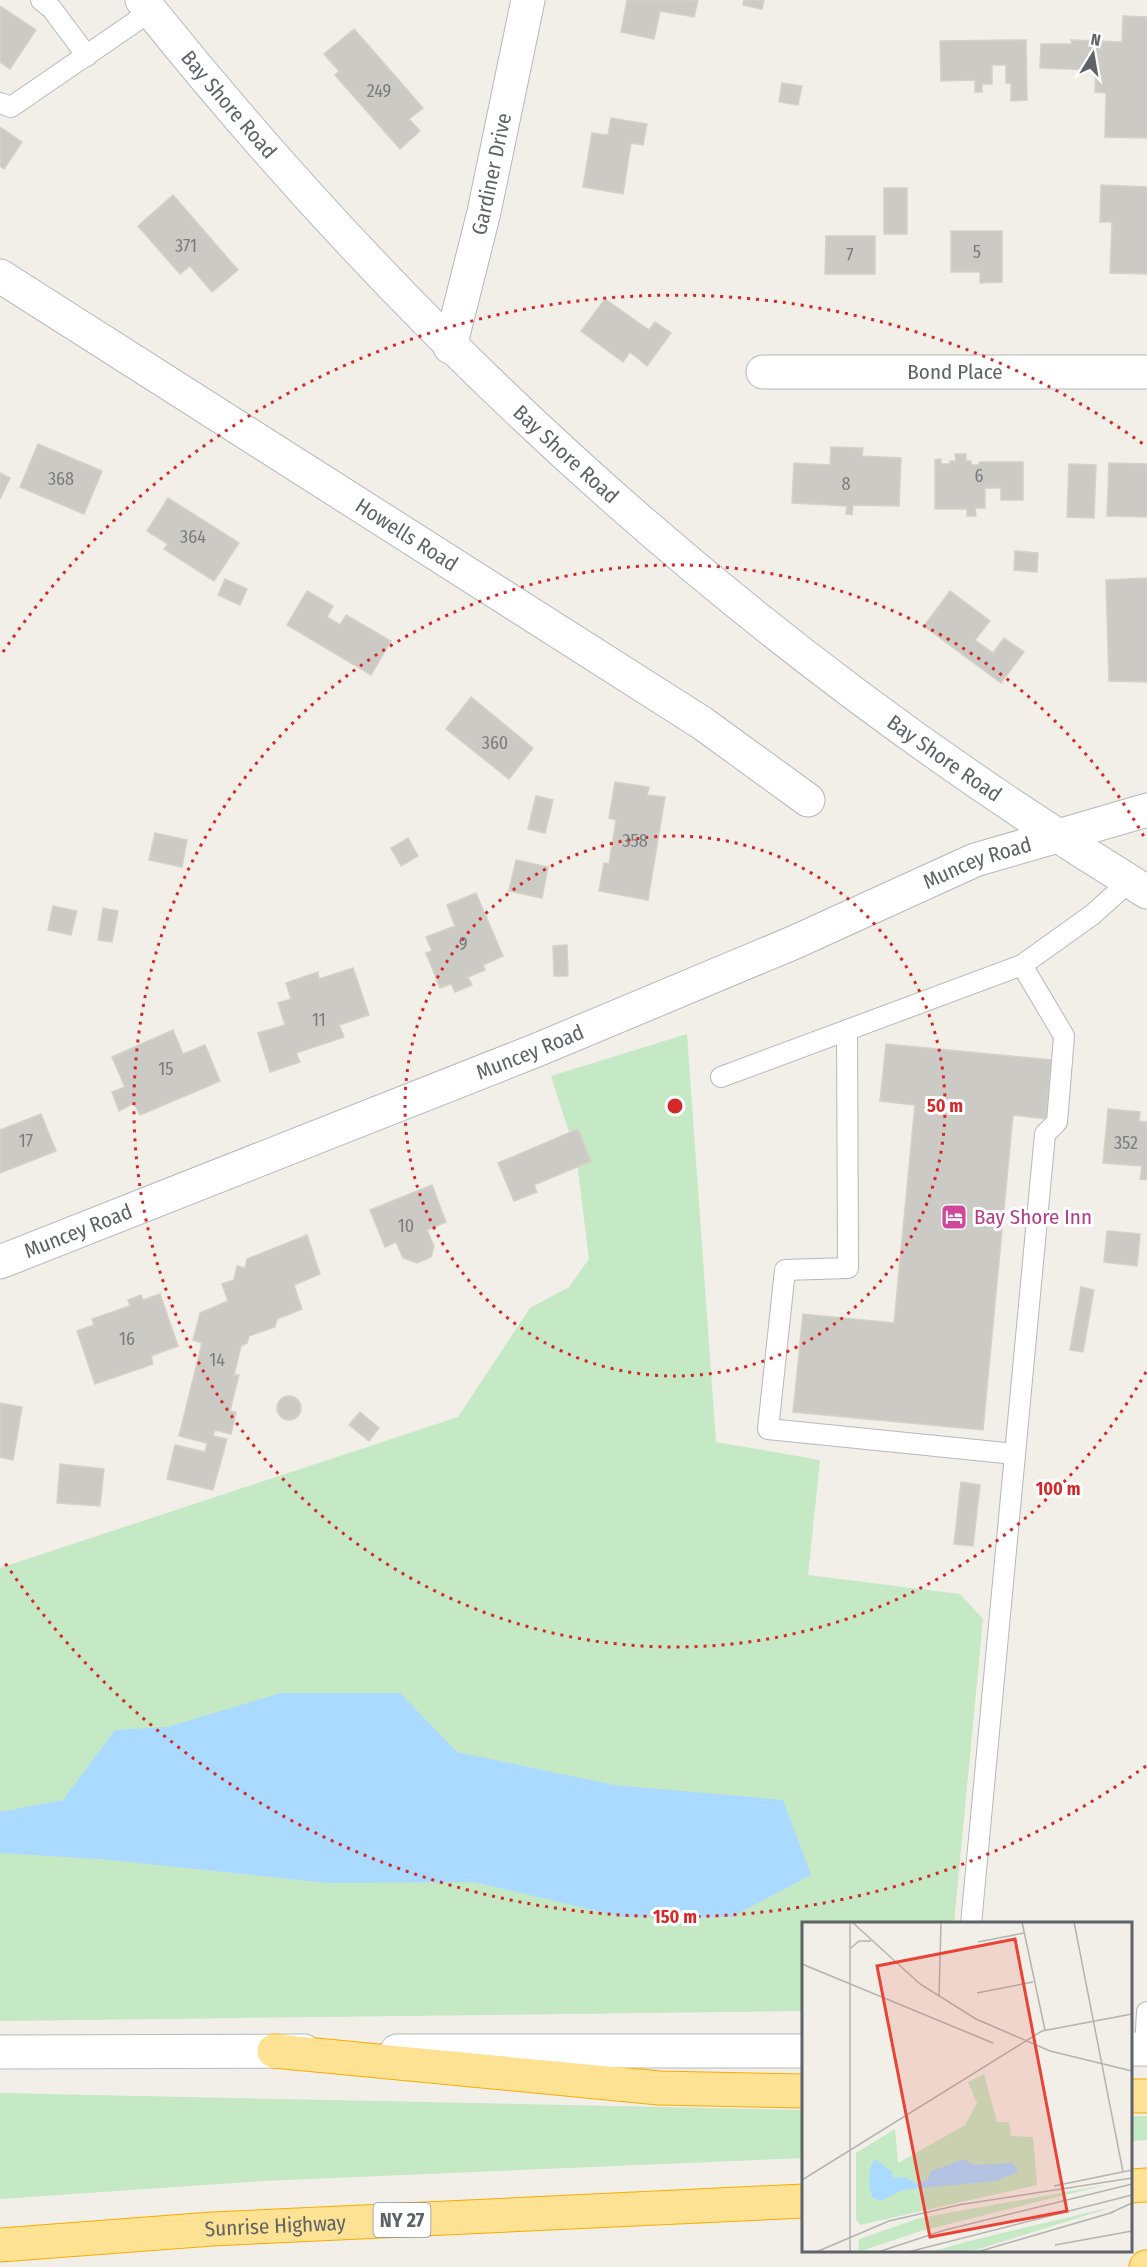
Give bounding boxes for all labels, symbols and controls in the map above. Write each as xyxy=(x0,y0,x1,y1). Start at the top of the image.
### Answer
north arrow xyxy=(1063,24,1123,84)
text: N xyxy=(1089,30,1102,50)
street label: Bay Shore Road xyxy=(175,45,282,164)
house number: 249 xyxy=(367,80,391,102)
street label: Gardiner Drive xyxy=(466,111,517,238)
house number: 371 xyxy=(175,235,197,257)
house number: 5 xyxy=(973,241,981,263)
house number: 7 xyxy=(846,244,854,266)
street label: Bond Place xyxy=(907,359,1003,385)
street label: Bay Shore Road xyxy=(508,399,624,509)
house number: 6 xyxy=(975,465,984,487)
house number: 368 xyxy=(48,468,74,490)
house number: 8 xyxy=(842,473,851,495)
street label: Howells Road xyxy=(350,493,463,577)
house number: 364 xyxy=(180,526,206,548)
street label: Bay Shore Road xyxy=(882,709,1007,808)
house number: 360 xyxy=(482,732,508,754)
house number: 358 xyxy=(622,830,648,852)
street label: Muncey Road xyxy=(919,831,1034,895)
house number: 9 xyxy=(459,933,467,955)
house number: 11 xyxy=(312,1009,326,1031)
street label: Muncey Road xyxy=(472,1019,588,1086)
house number: 15 xyxy=(158,1058,174,1080)
text: 50 m xyxy=(927,1095,963,1117)
centre of rings xyxy=(665,1096,685,1116)
house number: 17 xyxy=(19,1130,33,1152)
house number: 352 xyxy=(1114,1132,1138,1154)
street label: Muncey Road xyxy=(20,1198,136,1264)
hotel icon: Bay Shore Inn xyxy=(939,1202,969,1232)
place label: Bay Shore Inn xyxy=(974,1204,1092,1230)
house number: 10 xyxy=(398,1215,414,1237)
house number: 16 xyxy=(119,1328,135,1350)
house number: 14 xyxy=(209,1349,225,1371)
text: 100 m xyxy=(1036,1478,1080,1500)
text: 150 m xyxy=(653,1906,697,1928)
inset map xyxy=(802,1922,1132,2252)
road number: NY 27 xyxy=(374,2203,430,2237)
street label: Sunrise Highway xyxy=(204,2210,347,2243)

